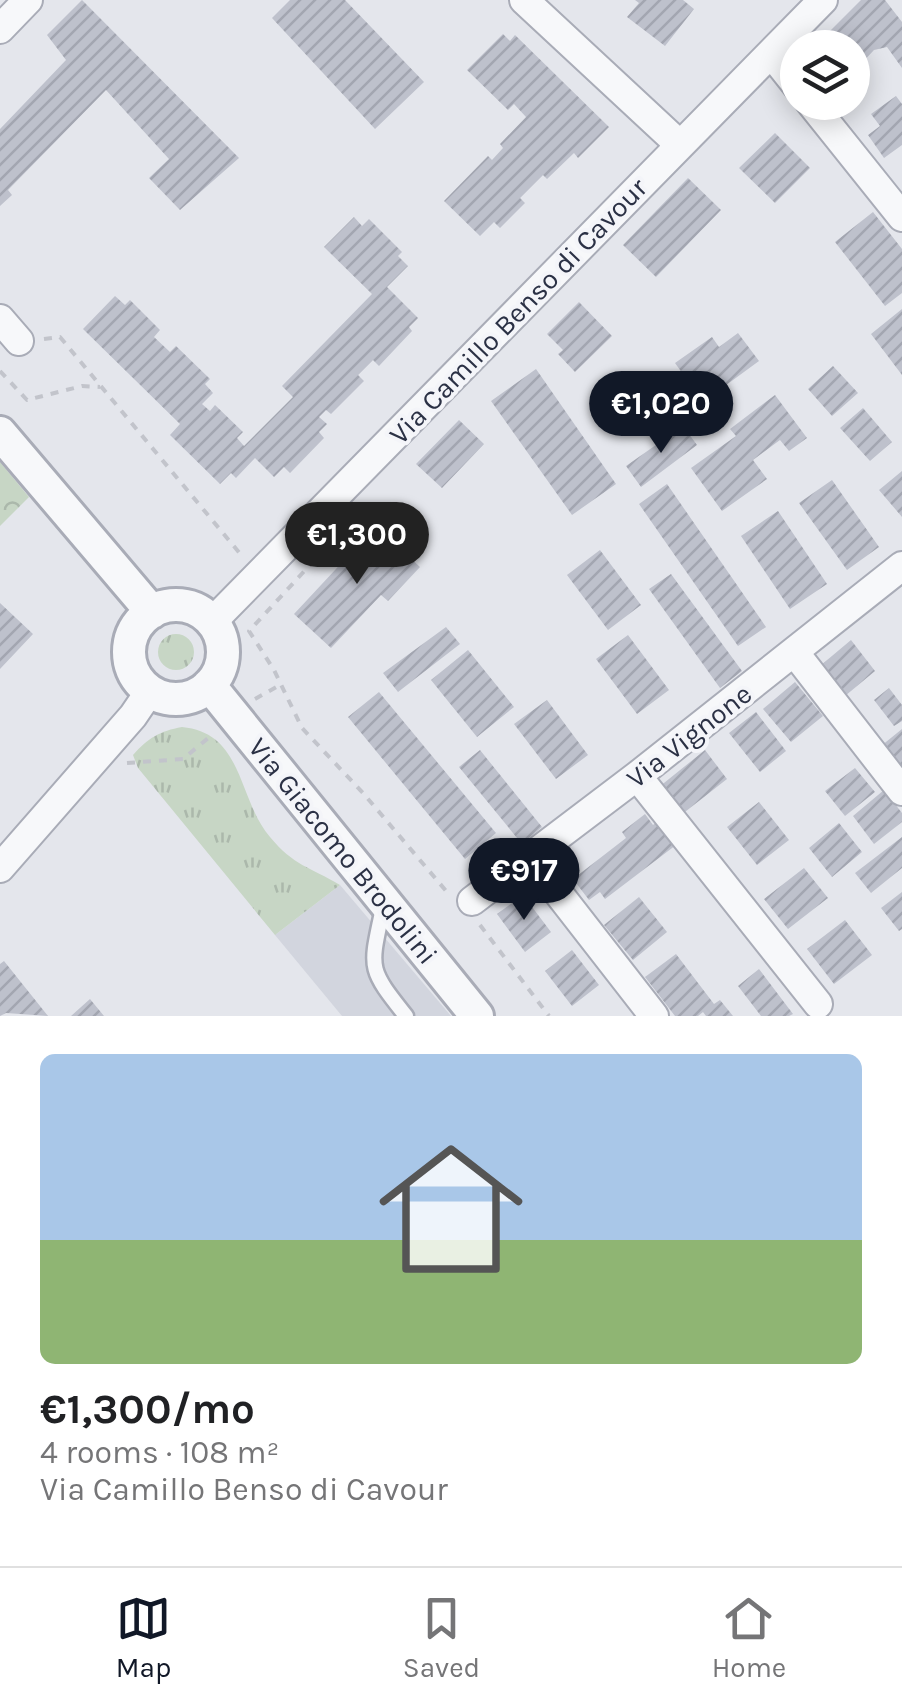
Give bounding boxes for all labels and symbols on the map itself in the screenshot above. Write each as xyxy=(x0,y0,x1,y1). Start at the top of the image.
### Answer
street label: Via Camillo Benso di Cavour xyxy=(382,171,654,451)
pin: €1,020 xyxy=(580,371,742,456)
pin: €1,300 xyxy=(276,502,438,587)
street label: Via Vignone xyxy=(620,677,758,795)
street label: Via Giacomo Brodolini xyxy=(241,731,445,971)
pin: €917 xyxy=(465,838,583,923)

